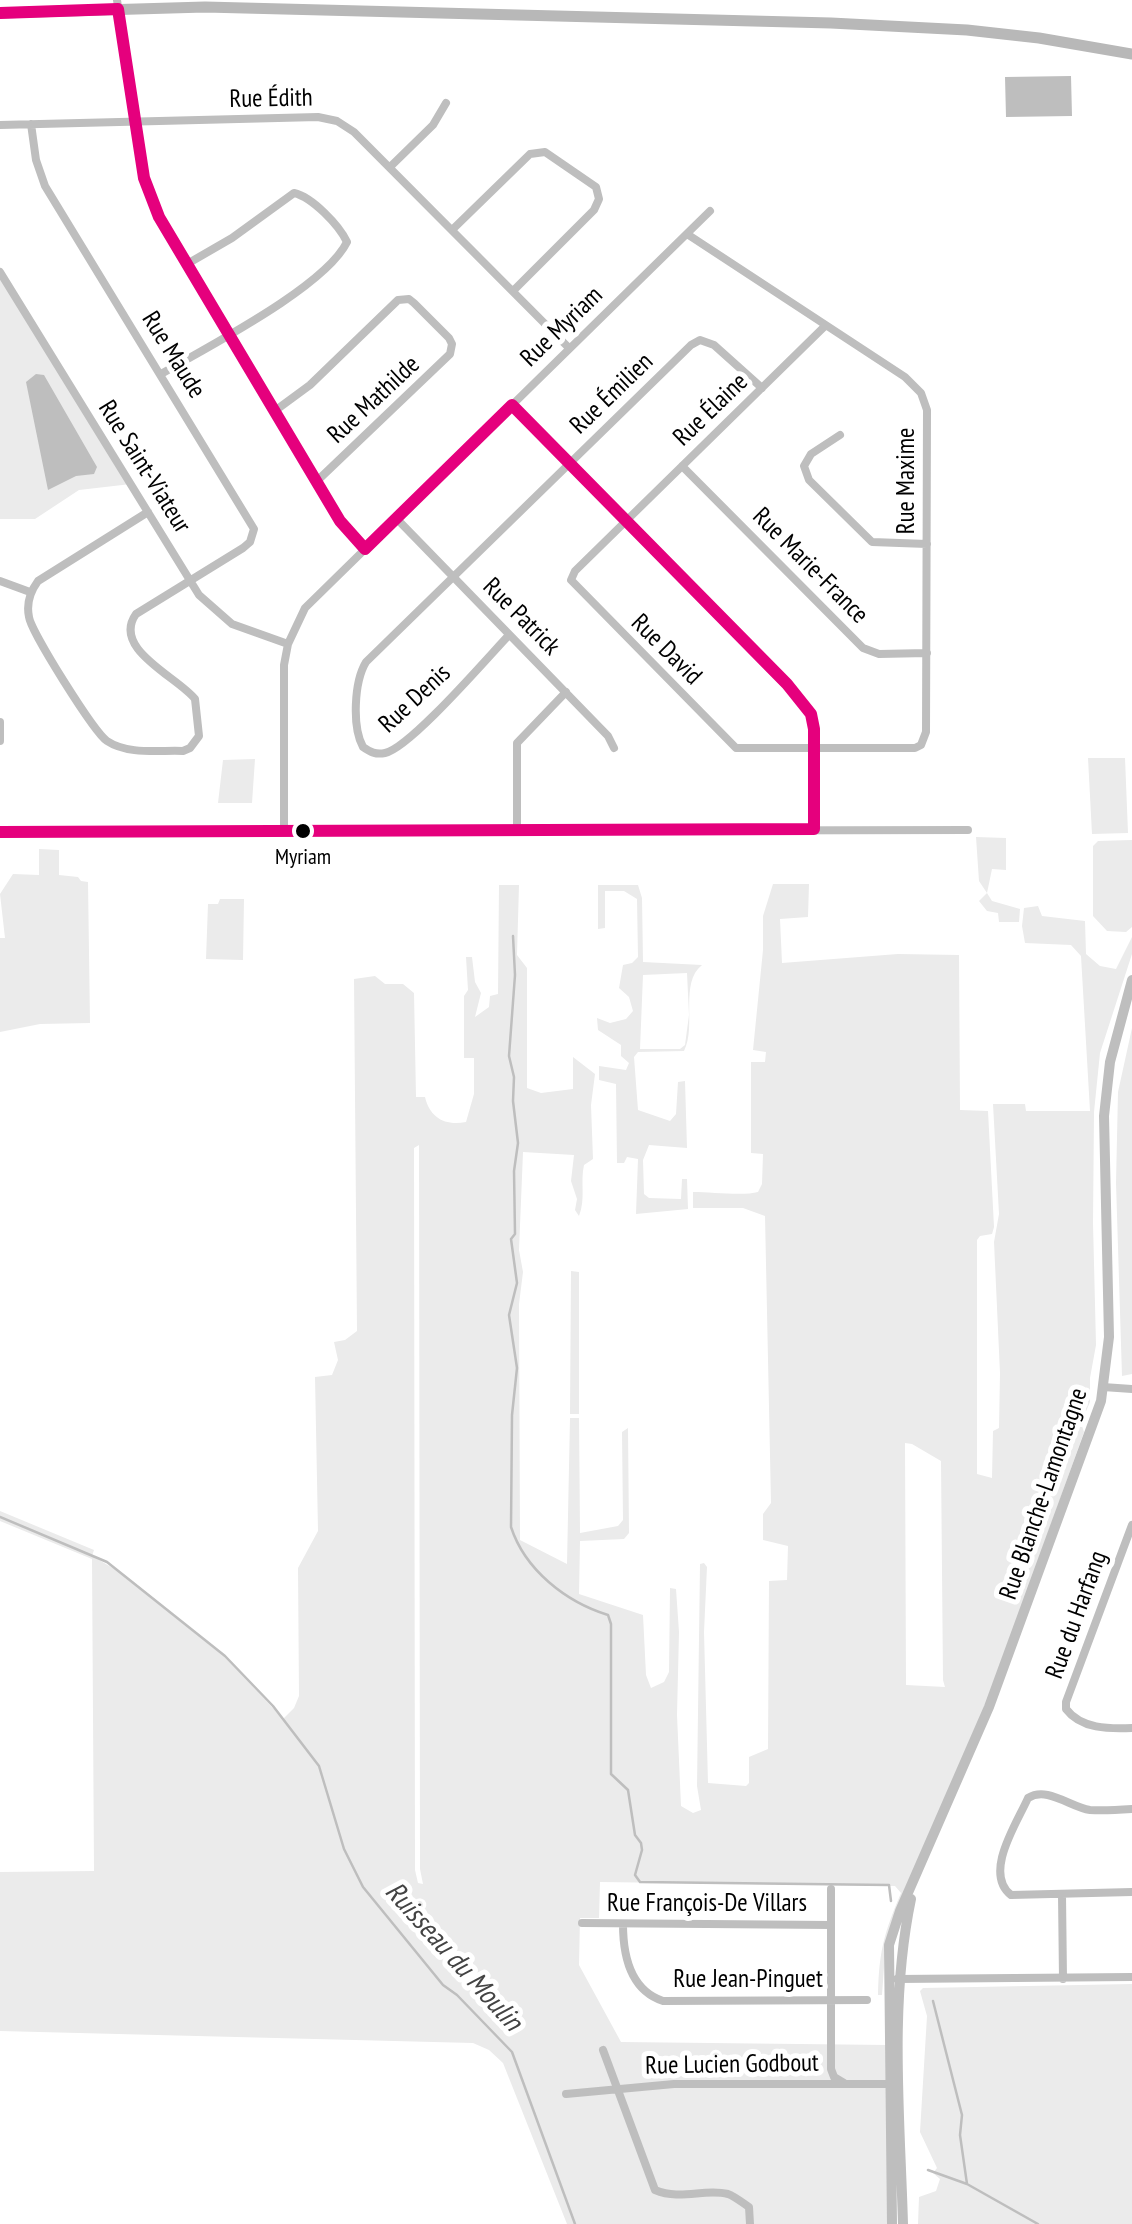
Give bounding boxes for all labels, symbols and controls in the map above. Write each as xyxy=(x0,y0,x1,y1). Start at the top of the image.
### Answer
street label: Rue Édith xyxy=(229,83,313,115)
street label: Rue Myriam xyxy=(515,281,609,373)
street label: Rue Maude xyxy=(135,306,211,404)
street label: Rue Émilien xyxy=(564,347,660,441)
street label: Rue Mathilde xyxy=(322,350,426,450)
street label: Rue Élaine xyxy=(668,367,754,453)
street label: Rue Saint-Viateur xyxy=(91,395,197,539)
street label: Rue Maxime xyxy=(892,428,922,534)
street label: Rue Marie-France xyxy=(746,502,874,630)
street label: Rue Patrick xyxy=(476,572,566,662)
street label: Rue David xyxy=(624,608,708,692)
street label: Rue Denis xyxy=(373,658,457,740)
marker: Myriam xyxy=(293,821,313,841)
place label: Myriam xyxy=(275,845,331,871)
street label: Rue Blanche-Lamontagne xyxy=(994,1384,1094,1604)
street label: Rue du Harfang xyxy=(1040,1547,1114,1683)
water label: Ruisseau du Moulin xyxy=(377,1876,529,2038)
street label: Rue François-De Villars xyxy=(607,1889,807,1919)
street label: Rue Jean-Pinguet xyxy=(673,1965,823,1995)
street label: Rue Lucien Godbout xyxy=(645,2048,819,2082)

